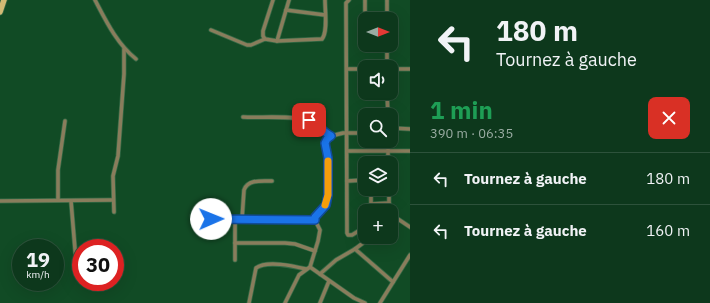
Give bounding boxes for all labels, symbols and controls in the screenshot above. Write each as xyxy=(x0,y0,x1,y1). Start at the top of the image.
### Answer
north arrow xyxy=(358,12,398,52)
map controls xyxy=(358,12,398,244)
text: 180 m xyxy=(496,12,578,49)
icon: left xyxy=(430,16,482,68)
text: Tournez à gauche xyxy=(496,48,637,71)
button: sound xyxy=(358,60,398,100)
text: 1 min xyxy=(430,94,493,126)
button: close xyxy=(648,97,690,139)
pin xyxy=(292,103,326,137)
button: search xyxy=(358,108,398,148)
icon: arrive xyxy=(298,109,320,131)
text: 390 m · 06:35 xyxy=(430,125,513,142)
button: layers xyxy=(358,156,398,196)
icon: left xyxy=(430,168,452,190)
text: Tournez à gauche xyxy=(464,169,587,188)
text: 180 m xyxy=(646,169,690,188)
position arrow xyxy=(190,198,232,240)
button: + xyxy=(358,204,398,244)
icon: left xyxy=(430,220,452,242)
text: Tournez à gauche xyxy=(464,221,587,240)
text: 160 m xyxy=(646,221,690,240)
speed limit sign: 30 xyxy=(72,239,124,291)
text: 19 xyxy=(26,246,50,273)
text: km/h xyxy=(26,268,50,281)

